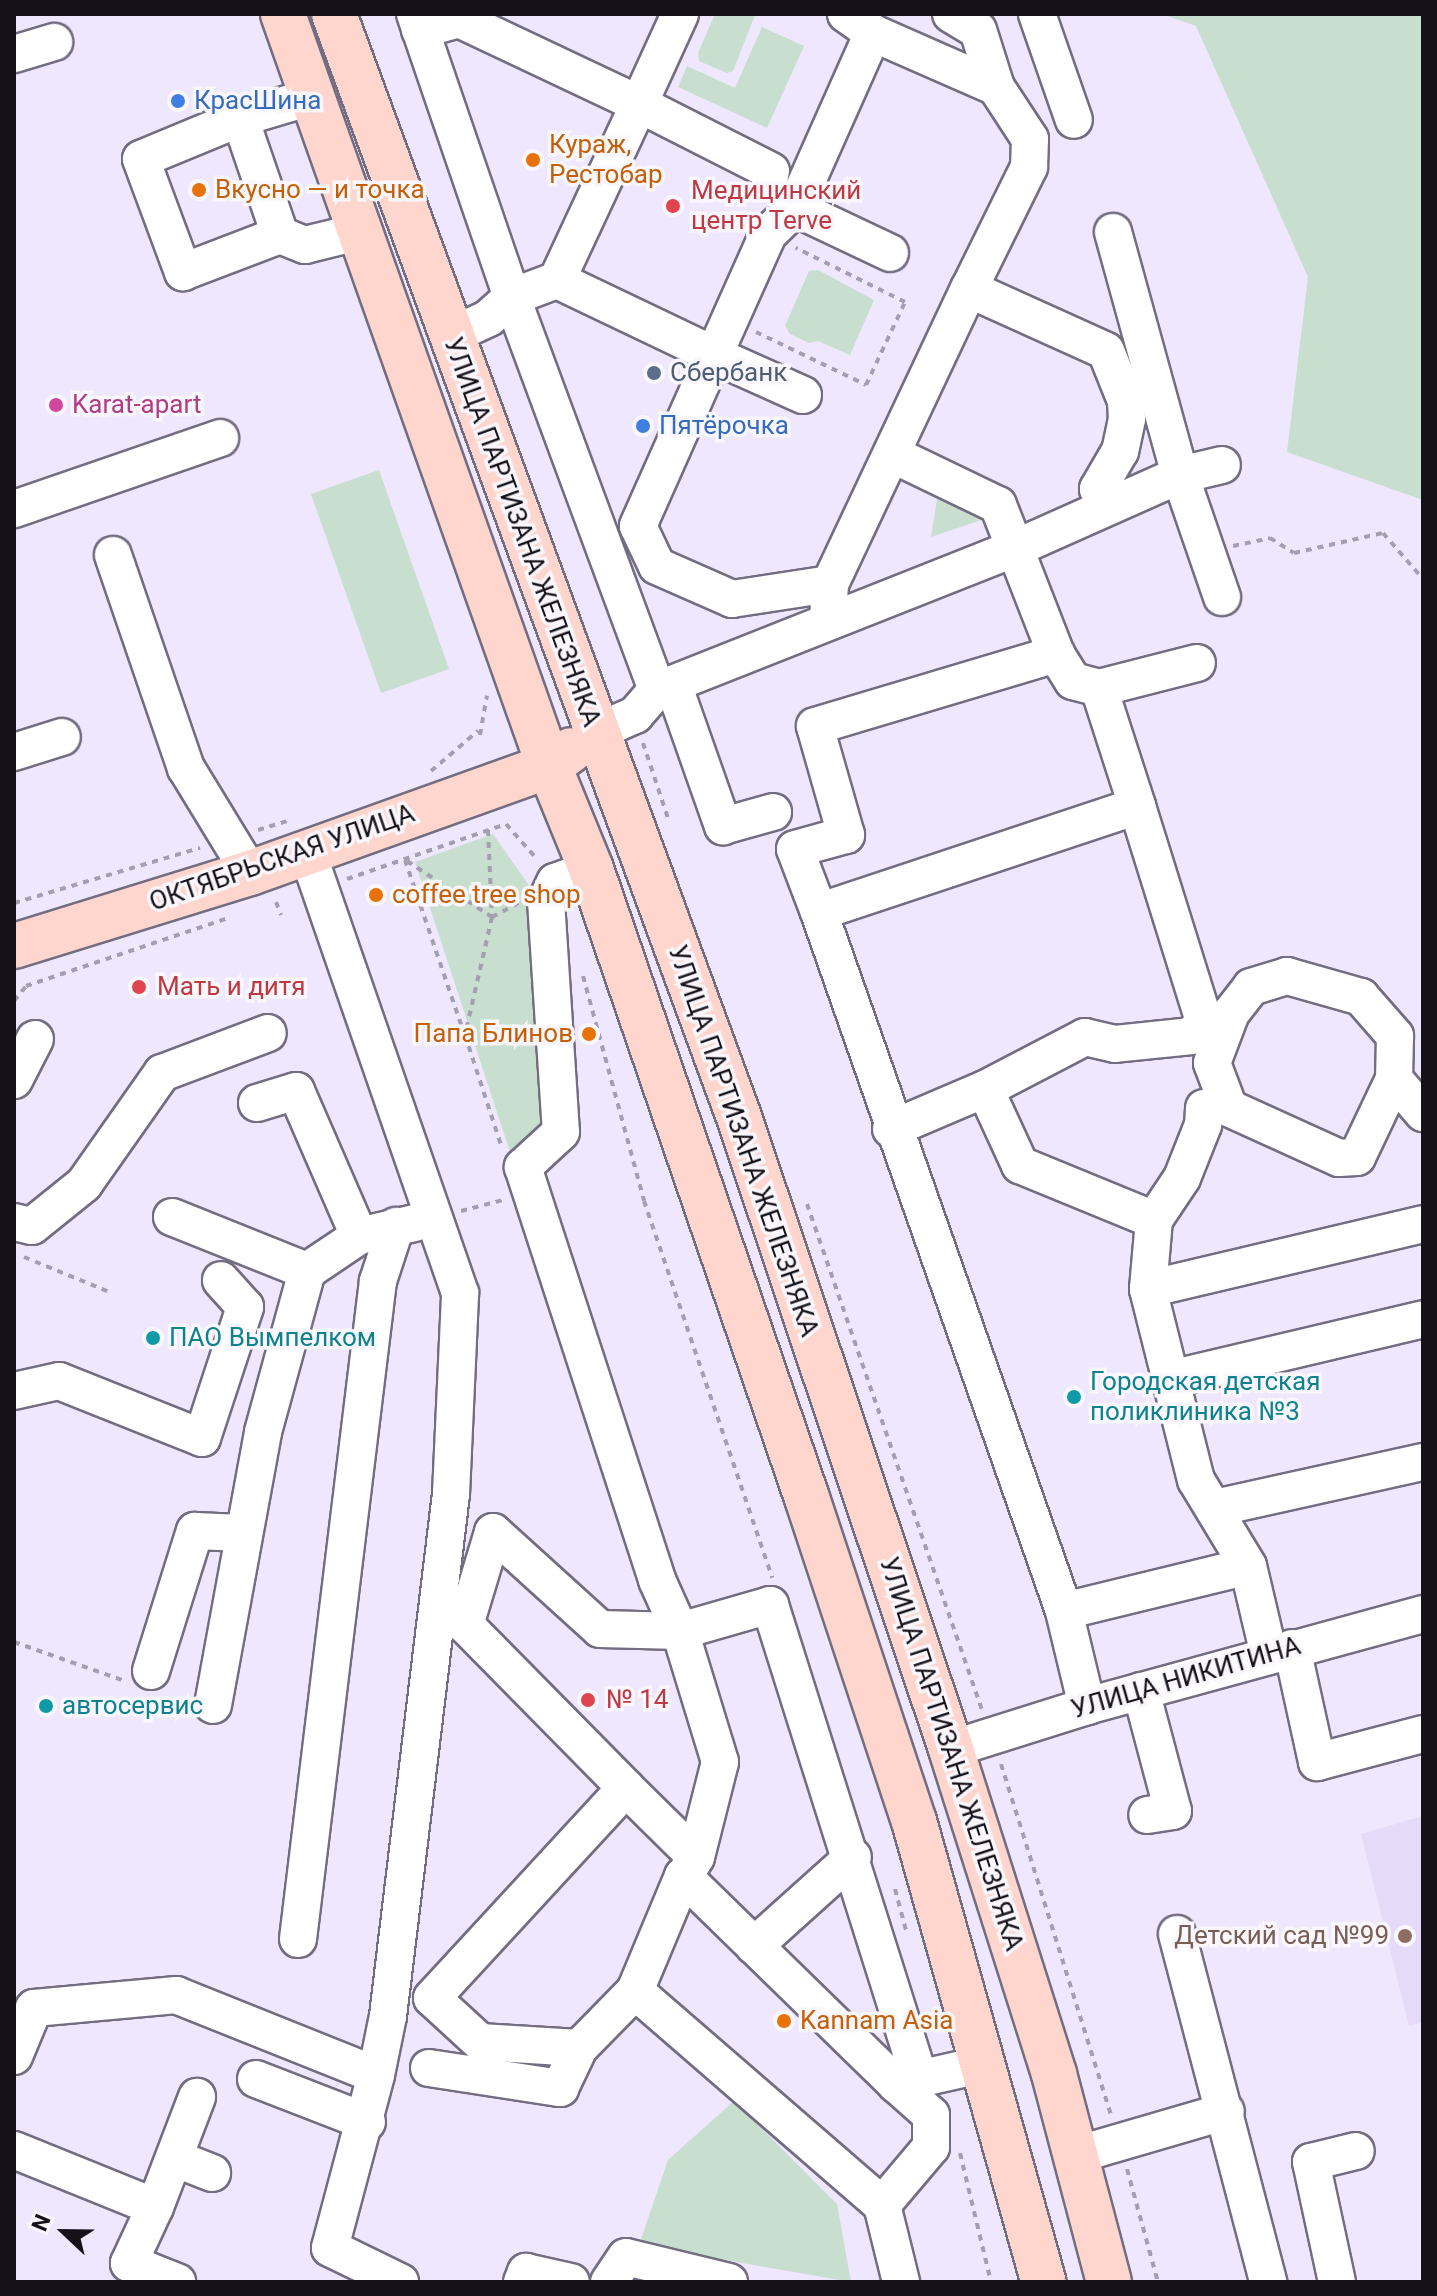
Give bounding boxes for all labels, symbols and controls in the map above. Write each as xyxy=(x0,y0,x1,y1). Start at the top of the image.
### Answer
place label: КрасШина xyxy=(194,85,321,117)
marker: КрасШина xyxy=(169,92,187,110)
place label: Кураж, Рестобар xyxy=(549,129,663,190)
marker: Кураж, Рестобар xyxy=(524,151,542,169)
place label: Вкусно — и точка xyxy=(215,174,425,206)
place label: Медицинский центр Terve xyxy=(691,175,861,236)
marker: Вкусно — и точка xyxy=(190,181,208,199)
marker: Медицинский центр Terve xyxy=(662,195,684,217)
street label: УЛИЦА ПАРТИЗАНА ЖЕЛЕЗНЯКА xyxy=(437,333,607,731)
place label: Сбербанк xyxy=(670,357,787,389)
marker: Сбербанк xyxy=(645,364,663,382)
place label: Karat-apart xyxy=(72,389,201,421)
marker: Karat-apart xyxy=(47,396,65,414)
place label: Пятёрочка xyxy=(659,410,789,442)
marker: Пятёрочка xyxy=(634,417,652,435)
street label: ОКТЯБРЬСКАЯ УЛИЦА xyxy=(145,798,419,918)
place label: coffee tree shop xyxy=(392,879,580,911)
marker: coffee tree shop xyxy=(367,886,385,904)
street label: УЛИЦА ПАРТИЗАНА ЖЕЛЕЗНЯКА xyxy=(661,941,825,1341)
place label: Мать и дитя xyxy=(157,971,306,1003)
marker: Мать и дитя xyxy=(128,976,150,998)
place label: Папа Блинов xyxy=(414,1018,573,1050)
marker: Папа Блинов xyxy=(580,1025,598,1043)
place label: ПАО Вымпелком xyxy=(169,1322,376,1354)
marker: ПАО Вымпелком xyxy=(144,1329,162,1347)
place label: Городская детская поликлиника №3 xyxy=(1090,1366,1321,1428)
marker: Городская детская поликлиника №3 xyxy=(1065,1388,1083,1406)
street label: УЛИЦА ПАРТИЗАНА ЖЕЛЕЗНЯКА xyxy=(873,1553,1029,1955)
street label: УЛИЦА НИКИТИНА xyxy=(1068,1630,1304,1726)
place label: № 14 xyxy=(606,1684,668,1716)
marker: № 14 xyxy=(577,1689,599,1711)
place label: автосервис xyxy=(62,1690,203,1722)
marker: автосервис xyxy=(37,1697,55,1715)
place label: Детский сад №99 xyxy=(1174,1920,1389,1952)
marker: Детский сад №99 xyxy=(1396,1927,1414,1945)
place label: Kannam Asia xyxy=(800,2005,953,2037)
marker: Kannam Asia xyxy=(775,2012,793,2030)
north arrow xyxy=(24,2192,104,2272)
text: N xyxy=(27,2211,56,2235)

